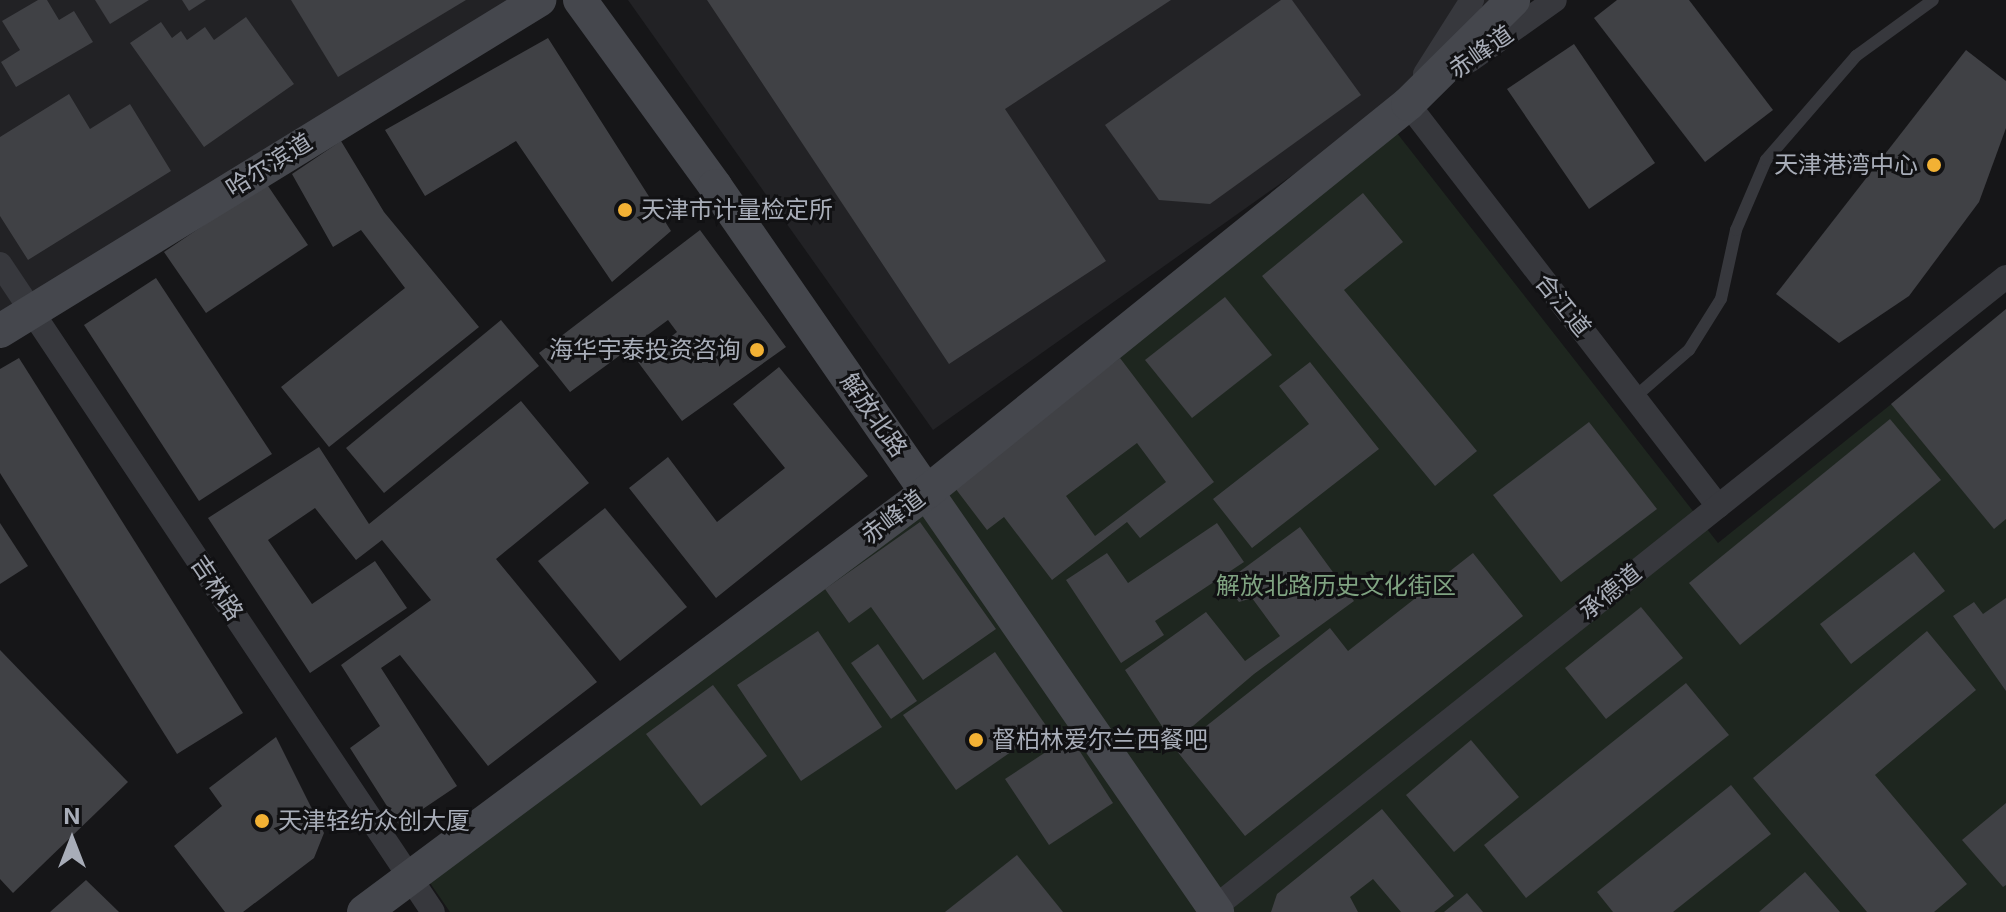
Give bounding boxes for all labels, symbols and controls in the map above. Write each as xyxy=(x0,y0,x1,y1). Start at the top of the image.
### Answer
street label: 赤峰道 xyxy=(1443,20,1519,84)
street label: 哈尔滨道 xyxy=(221,127,317,203)
place label: 天津港湾中心 xyxy=(1774,151,1918,179)
marker: 天津港湾中心 xyxy=(1925,156,1943,174)
place label: 天津市计量检定所 xyxy=(641,196,833,224)
marker: 天津市计量检定所 xyxy=(616,201,634,219)
street label: 合江道 xyxy=(1529,268,1597,342)
place label: 海华宇泰投资咨询 xyxy=(549,336,741,364)
marker: 海华宇泰投资咨询 xyxy=(748,341,766,359)
street label: 解放北路 xyxy=(835,367,913,463)
street label: 赤峰道 xyxy=(856,484,930,550)
street label: 吉林路 xyxy=(185,550,249,626)
street label: 承德道 xyxy=(1573,558,1647,626)
park label: 解放北路历史文化街区 xyxy=(1216,572,1456,600)
place label: 督柏林爱尔兰西餐吧 xyxy=(992,726,1208,754)
marker: 督柏林爱尔兰西餐吧 xyxy=(967,731,985,749)
north arrow xyxy=(32,800,112,880)
text: N xyxy=(64,803,80,829)
place label: 天津轻纺众创大厦 xyxy=(278,807,470,835)
marker: 天津轻纺众创大厦 xyxy=(253,812,271,830)

